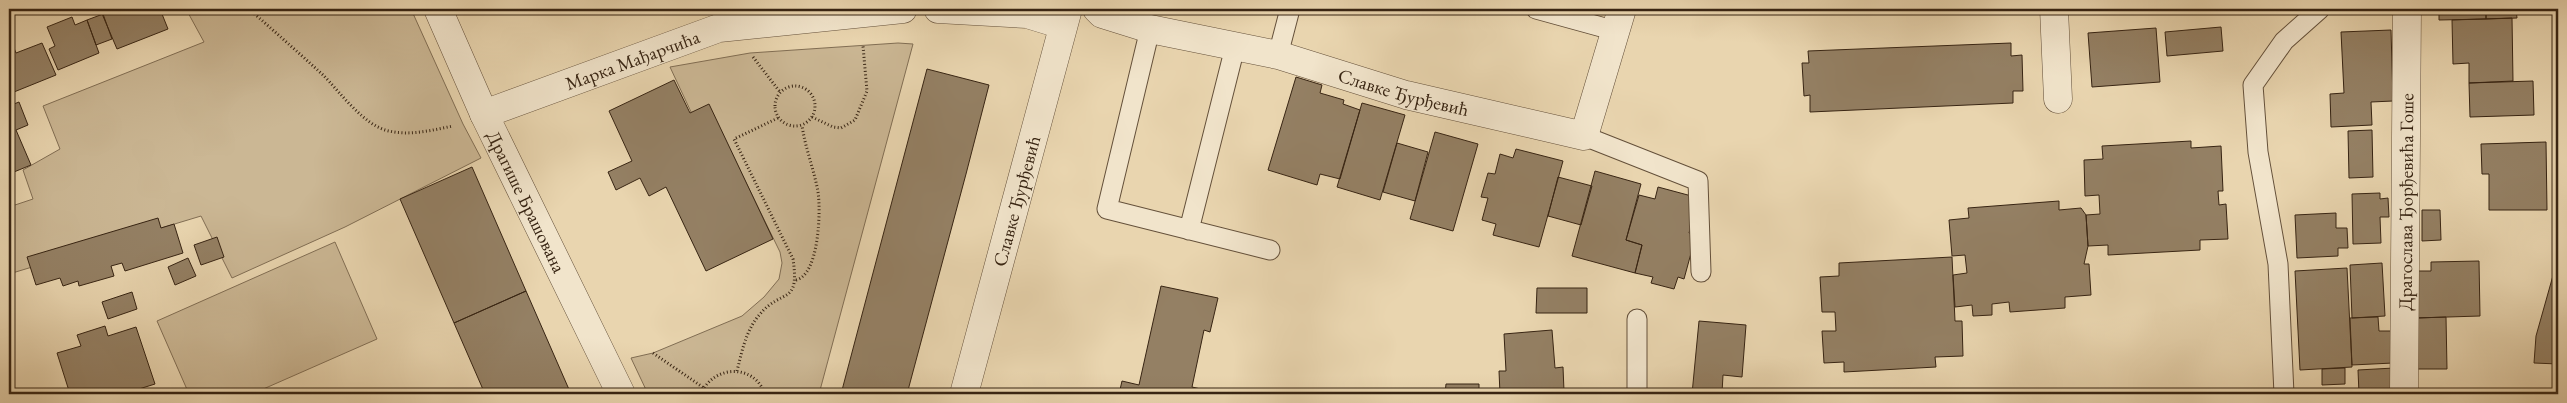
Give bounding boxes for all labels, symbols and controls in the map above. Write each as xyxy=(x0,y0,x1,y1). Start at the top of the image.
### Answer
street label: Марка Мађарчића xyxy=(562,23,704,96)
street label: Славке Ђурђевић xyxy=(1335,62,1472,122)
street label: Драгослава Ђорђевића Гоше xyxy=(2392,93,2419,311)
street label: Драгише Брашована xyxy=(481,126,572,277)
street label: Славке Ђурђевић xyxy=(987,133,1046,269)

